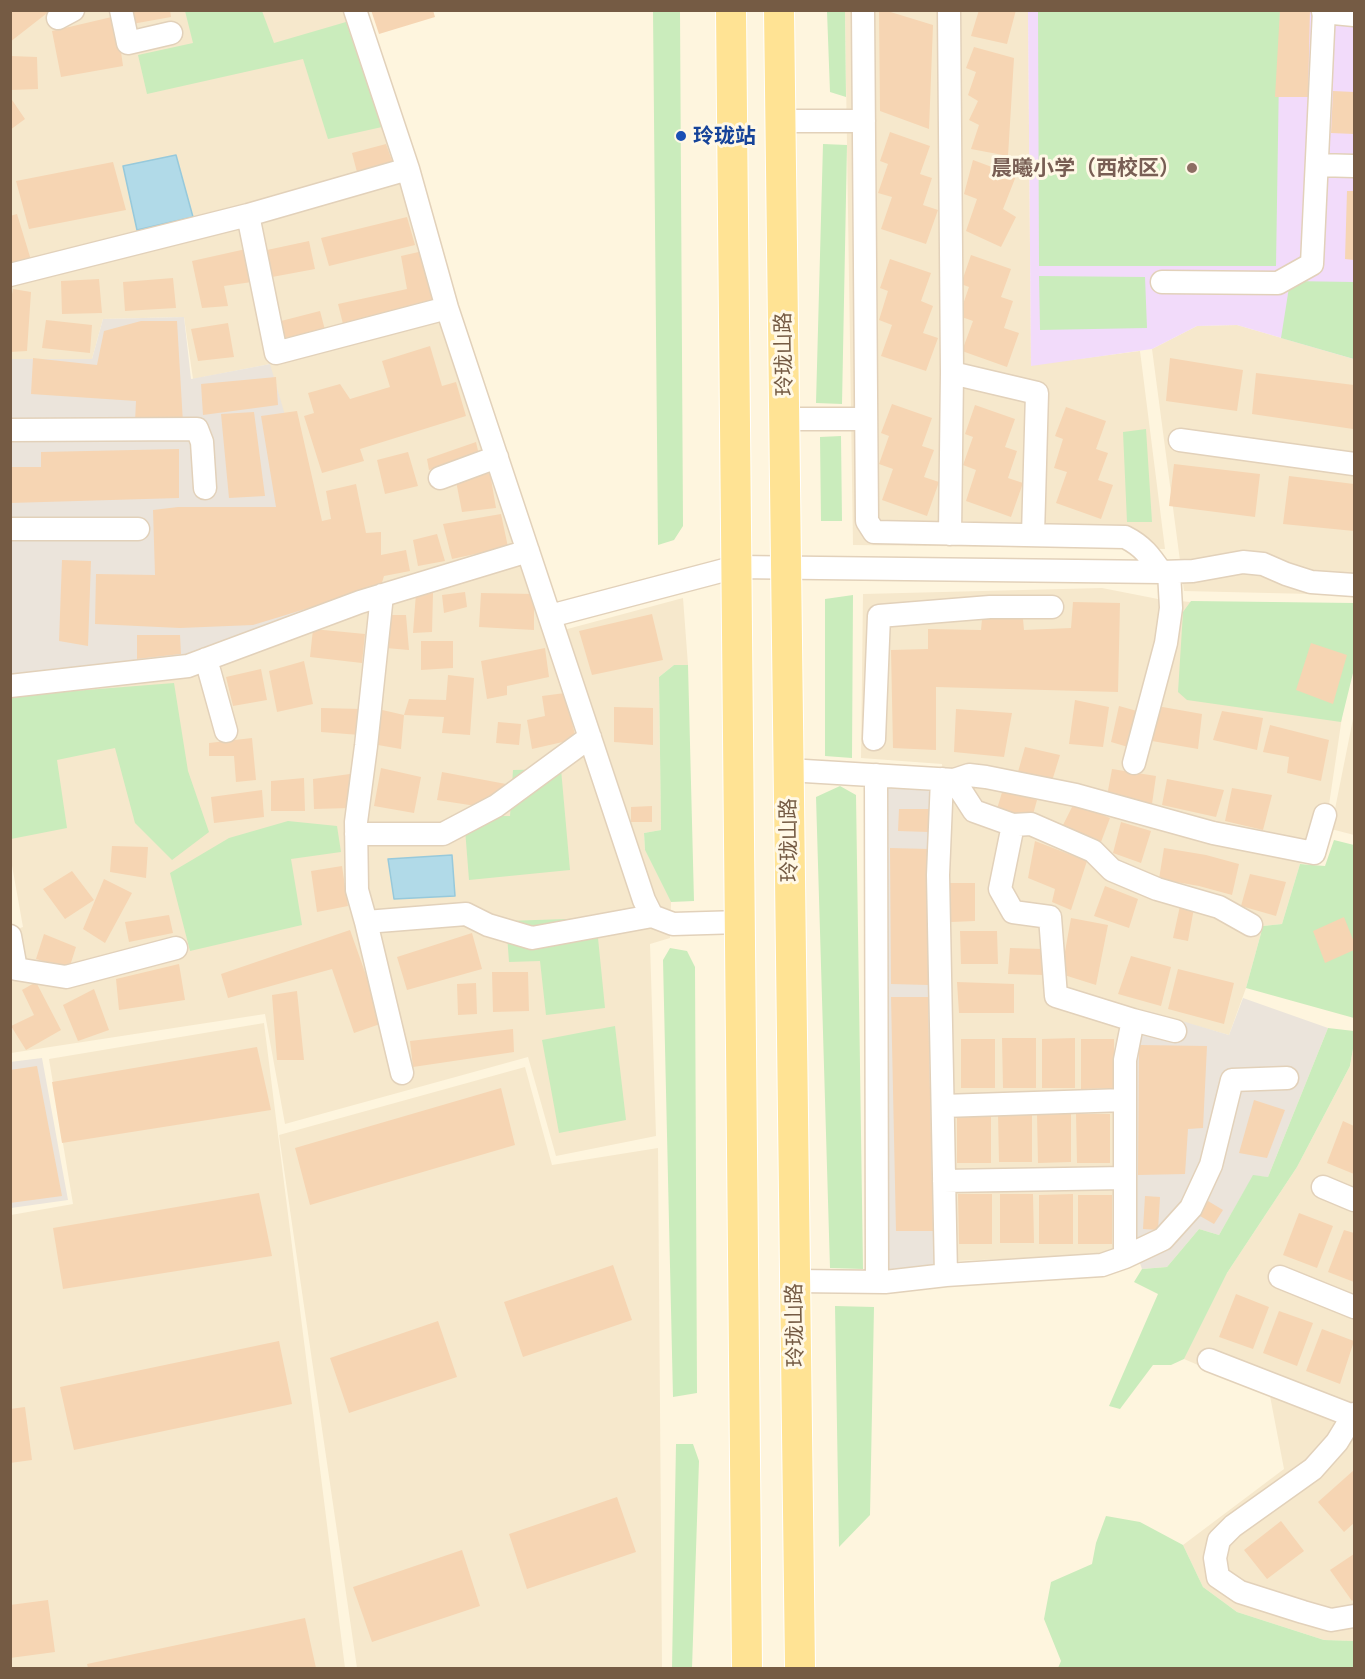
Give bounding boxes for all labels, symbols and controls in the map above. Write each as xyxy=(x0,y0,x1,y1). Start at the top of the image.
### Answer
place label: 玲珑站 xyxy=(693,123,756,149)
marker: 玲珑站 xyxy=(674,129,688,143)
place label: 晨曦小学（西校区） xyxy=(991,155,1180,181)
marker: 晨曦小学（西校区） xyxy=(1185,161,1199,175)
street label: 玲珑山路 xyxy=(771,312,797,396)
street label: 玲珑山路 xyxy=(776,798,802,882)
street label: 玲珑山路 xyxy=(782,1283,808,1367)

